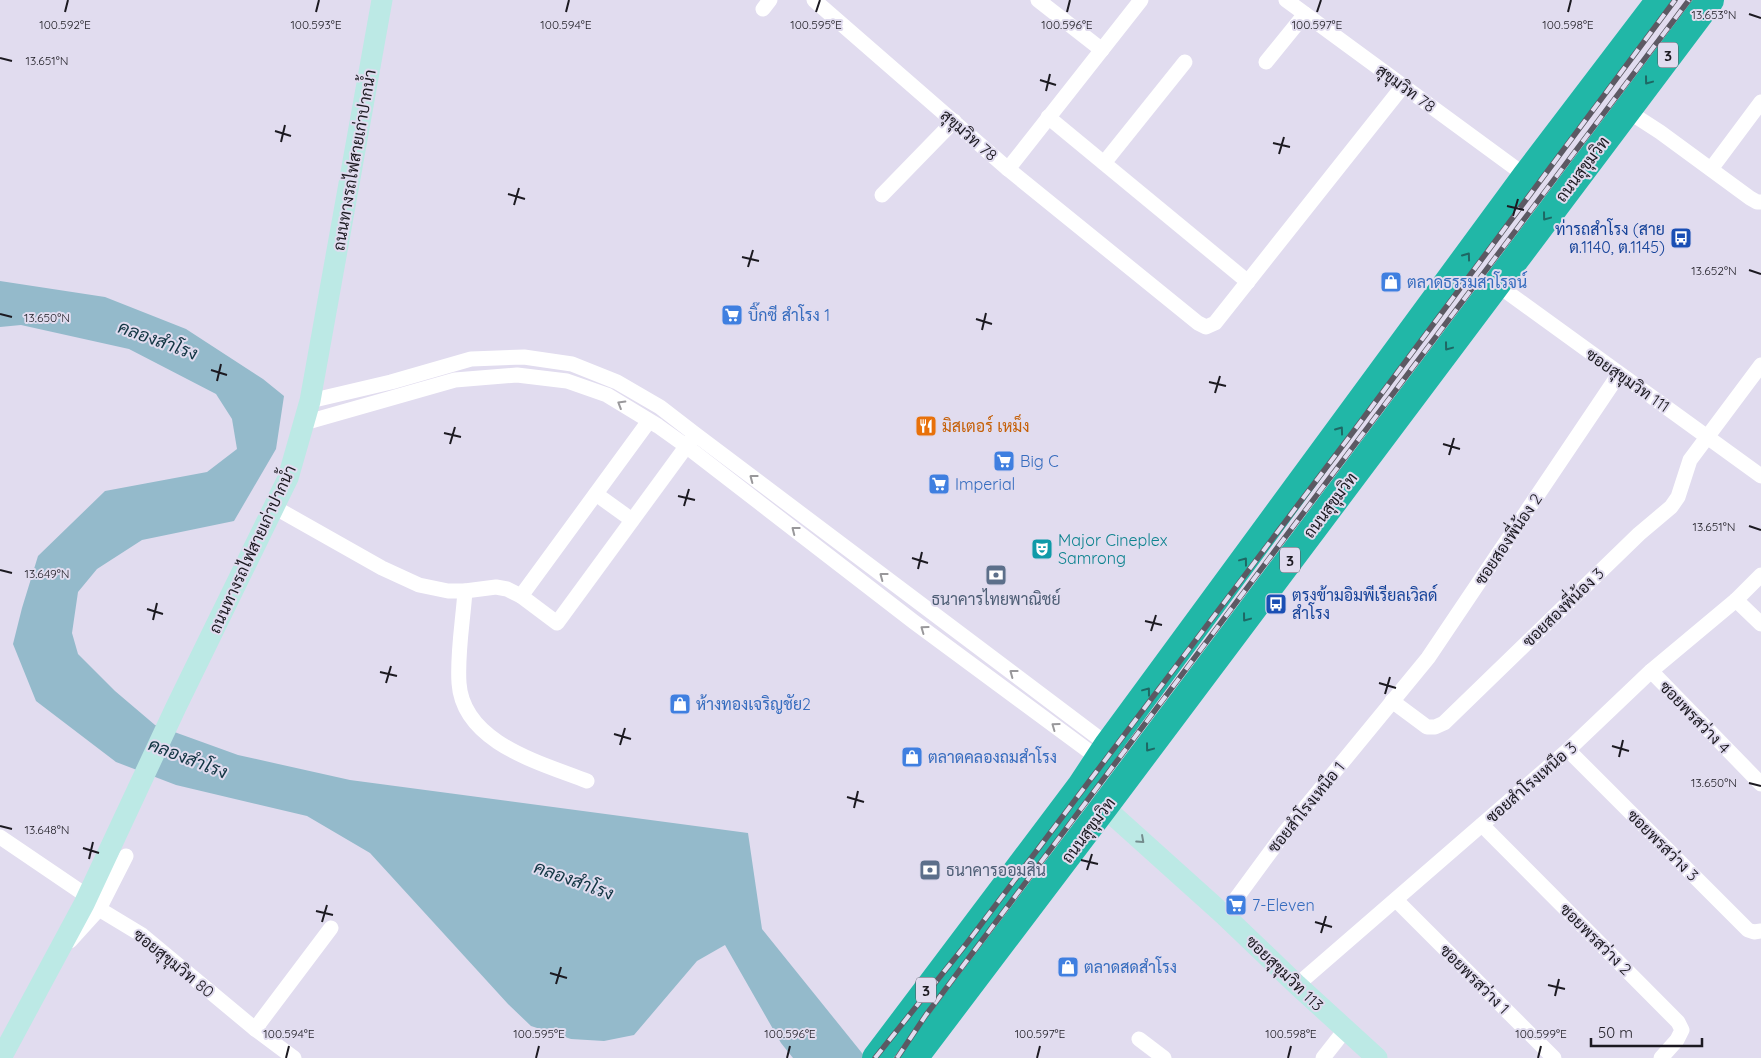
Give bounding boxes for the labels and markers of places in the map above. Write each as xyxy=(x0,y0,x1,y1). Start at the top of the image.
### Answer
place label: ท่ารถสำโรง (สาย ต.1140, ต.1145) xyxy=(1555,218,1665,257)
bus stop icon: ท่ารถสำโรง (สาย ต.1140, ต.1145) xyxy=(1669,226,1693,250)
shop icon: ตลาดธรรมสาโรจน์ xyxy=(1379,270,1403,294)
place label: ตลาดธรรมสาโรจน์ xyxy=(1407,270,1527,292)
place label: บิ๊กซี สำโรง 1 xyxy=(748,302,830,325)
supermarket icon: บิ๊กซี สำโรง 1 xyxy=(720,303,744,327)
place label: มิสเตอร์ เหม็ง xyxy=(942,413,1030,436)
restaurant icon: มิสเตอร์ เหม็ง xyxy=(914,414,938,438)
supermarket icon: Big C xyxy=(992,449,1016,473)
place label: Big C xyxy=(1020,451,1059,471)
supermarket icon: Imperial xyxy=(927,472,951,496)
place label: Imperial xyxy=(955,474,1015,494)
place label: Major Cineplex Samrong xyxy=(1058,530,1168,568)
theatre icon: Major Cineplex Samrong xyxy=(1030,537,1054,561)
bank icon: ธนาคารไทยพาณิชย์ xyxy=(984,563,1008,587)
place label: ตรงข้ามอิมพีเรียลเวิลด์ สําโรง xyxy=(1292,583,1438,623)
place label: ธนาคารไทยพาณิชย์ xyxy=(931,587,1061,609)
bus stop icon: ตรงข้ามอิมพีเรียลเวิลด์ สําโรง xyxy=(1264,592,1288,616)
shop icon: ห้างทองเจริญชัย2 xyxy=(668,692,692,716)
place label: ห้างทองเจริญชัย2 xyxy=(696,694,811,714)
shop icon: ตลาดคลองถมสำโรง xyxy=(900,745,924,769)
place label: ตลาดคลองถมสำโรง xyxy=(928,746,1057,767)
bank icon: ธนาคารออมสิน xyxy=(918,858,942,882)
place label: ธนาคารออมสิน xyxy=(946,860,1046,880)
supermarket icon: 7-Eleven xyxy=(1224,893,1248,917)
place label: 7-Eleven xyxy=(1252,895,1315,915)
shop icon: ตลาดสดสำโรง xyxy=(1056,955,1080,979)
place label: ตลาดสดสำโรง xyxy=(1084,956,1177,977)

